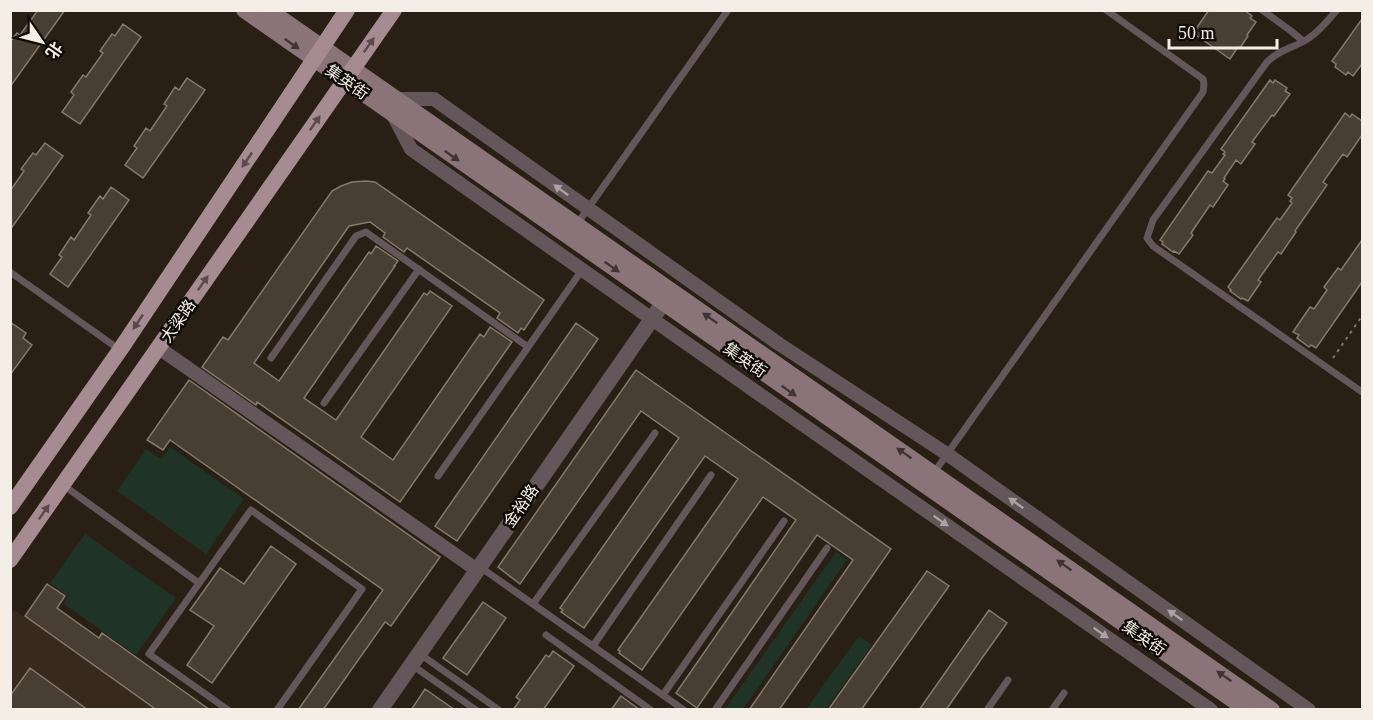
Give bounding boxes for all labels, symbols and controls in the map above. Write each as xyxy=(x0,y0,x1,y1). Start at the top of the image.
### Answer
north arrow xyxy=(12,12,72,72)
scale bar xyxy=(1169,12,1277,50)
text: 50 m xyxy=(1178,23,1215,43)
one-way arrow xyxy=(284,38,300,50)
one-way arrow xyxy=(363,38,375,54)
text: 北 xyxy=(42,39,65,62)
street label: 集英街 xyxy=(322,61,372,103)
one-way arrow xyxy=(309,116,321,132)
one-way arrow xyxy=(444,150,460,161)
one-way arrow xyxy=(241,152,252,169)
one-way arrow xyxy=(554,184,570,196)
one-way arrow xyxy=(604,261,620,272)
one-way arrow xyxy=(197,276,209,292)
street label: 大梁路 xyxy=(157,296,199,346)
one-way arrow xyxy=(702,312,718,324)
one-way arrow xyxy=(133,314,144,331)
street label: 集英街 xyxy=(720,339,770,381)
one-way arrow xyxy=(781,385,797,397)
one-way arrow xyxy=(897,447,913,459)
street label: 金裕路 xyxy=(500,481,542,531)
one-way arrow xyxy=(1008,498,1024,509)
one-way arrow xyxy=(38,505,50,521)
one-way arrow xyxy=(933,515,949,527)
one-way arrow xyxy=(1057,559,1073,571)
one-way arrow xyxy=(1168,609,1184,621)
street label: 集英街 xyxy=(1119,617,1169,659)
one-way arrow xyxy=(1093,627,1109,639)
one-way arrow xyxy=(1217,670,1233,682)

